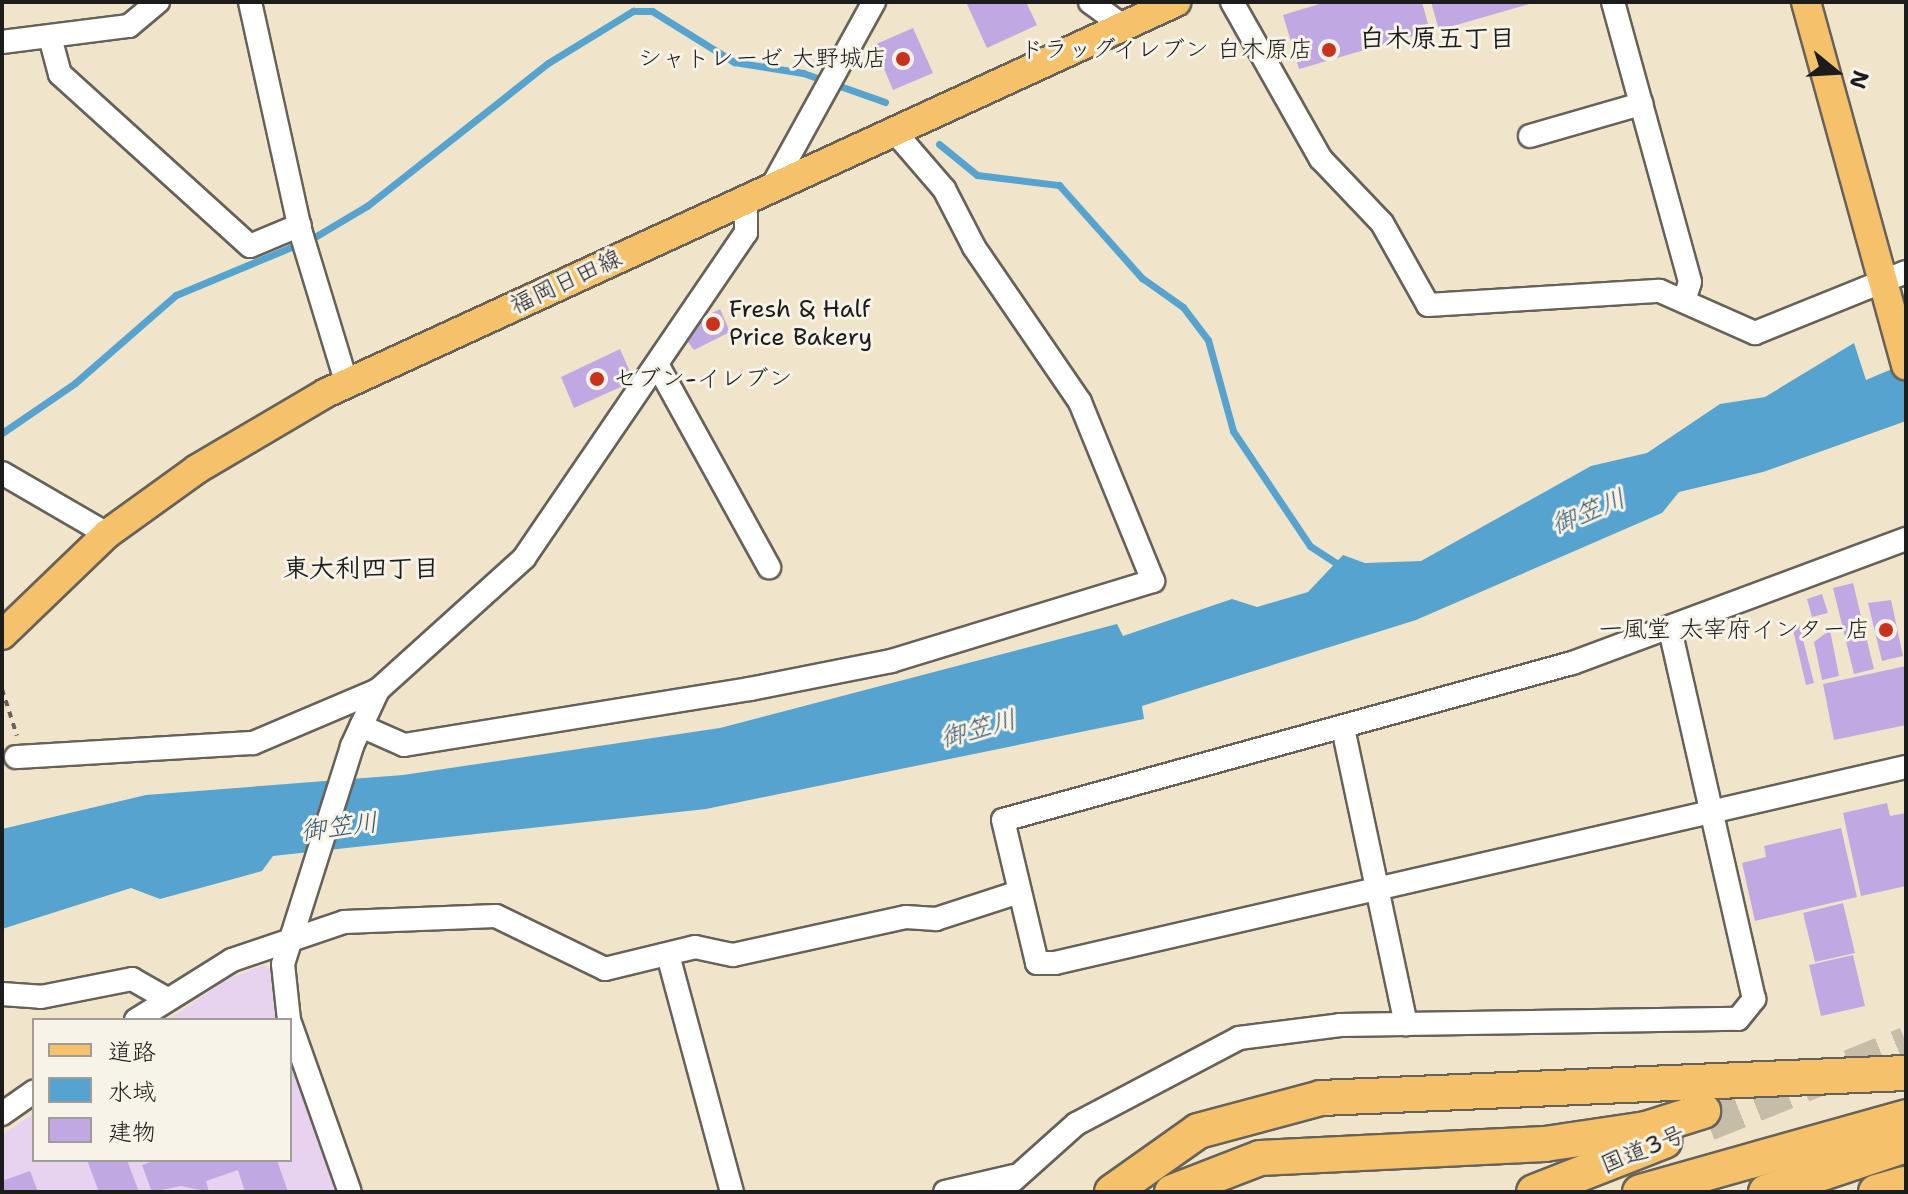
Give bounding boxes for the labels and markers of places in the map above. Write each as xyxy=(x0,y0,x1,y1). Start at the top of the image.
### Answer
place label: ドラッグイレブン 白木原店 xyxy=(1017,36,1313,64)
marker: ドラッグイレブン 白木原店 xyxy=(1320,41,1338,59)
place label: シャトレーゼ 大野城店 xyxy=(638,45,887,73)
marker: シャトレーゼ 大野城店 xyxy=(894,50,912,68)
place label: Fresh & Half Price Bakery xyxy=(729,296,872,352)
marker: Fresh & Half Price Bakery xyxy=(704,315,722,333)
place label: セブン-イレブン xyxy=(613,365,793,393)
marker: セブン-イレブン xyxy=(588,370,606,388)
place label: 一風堂 太宰府インター店 xyxy=(1598,616,1870,644)
marker: 一風堂 太宰府インター店 xyxy=(1877,621,1895,639)

